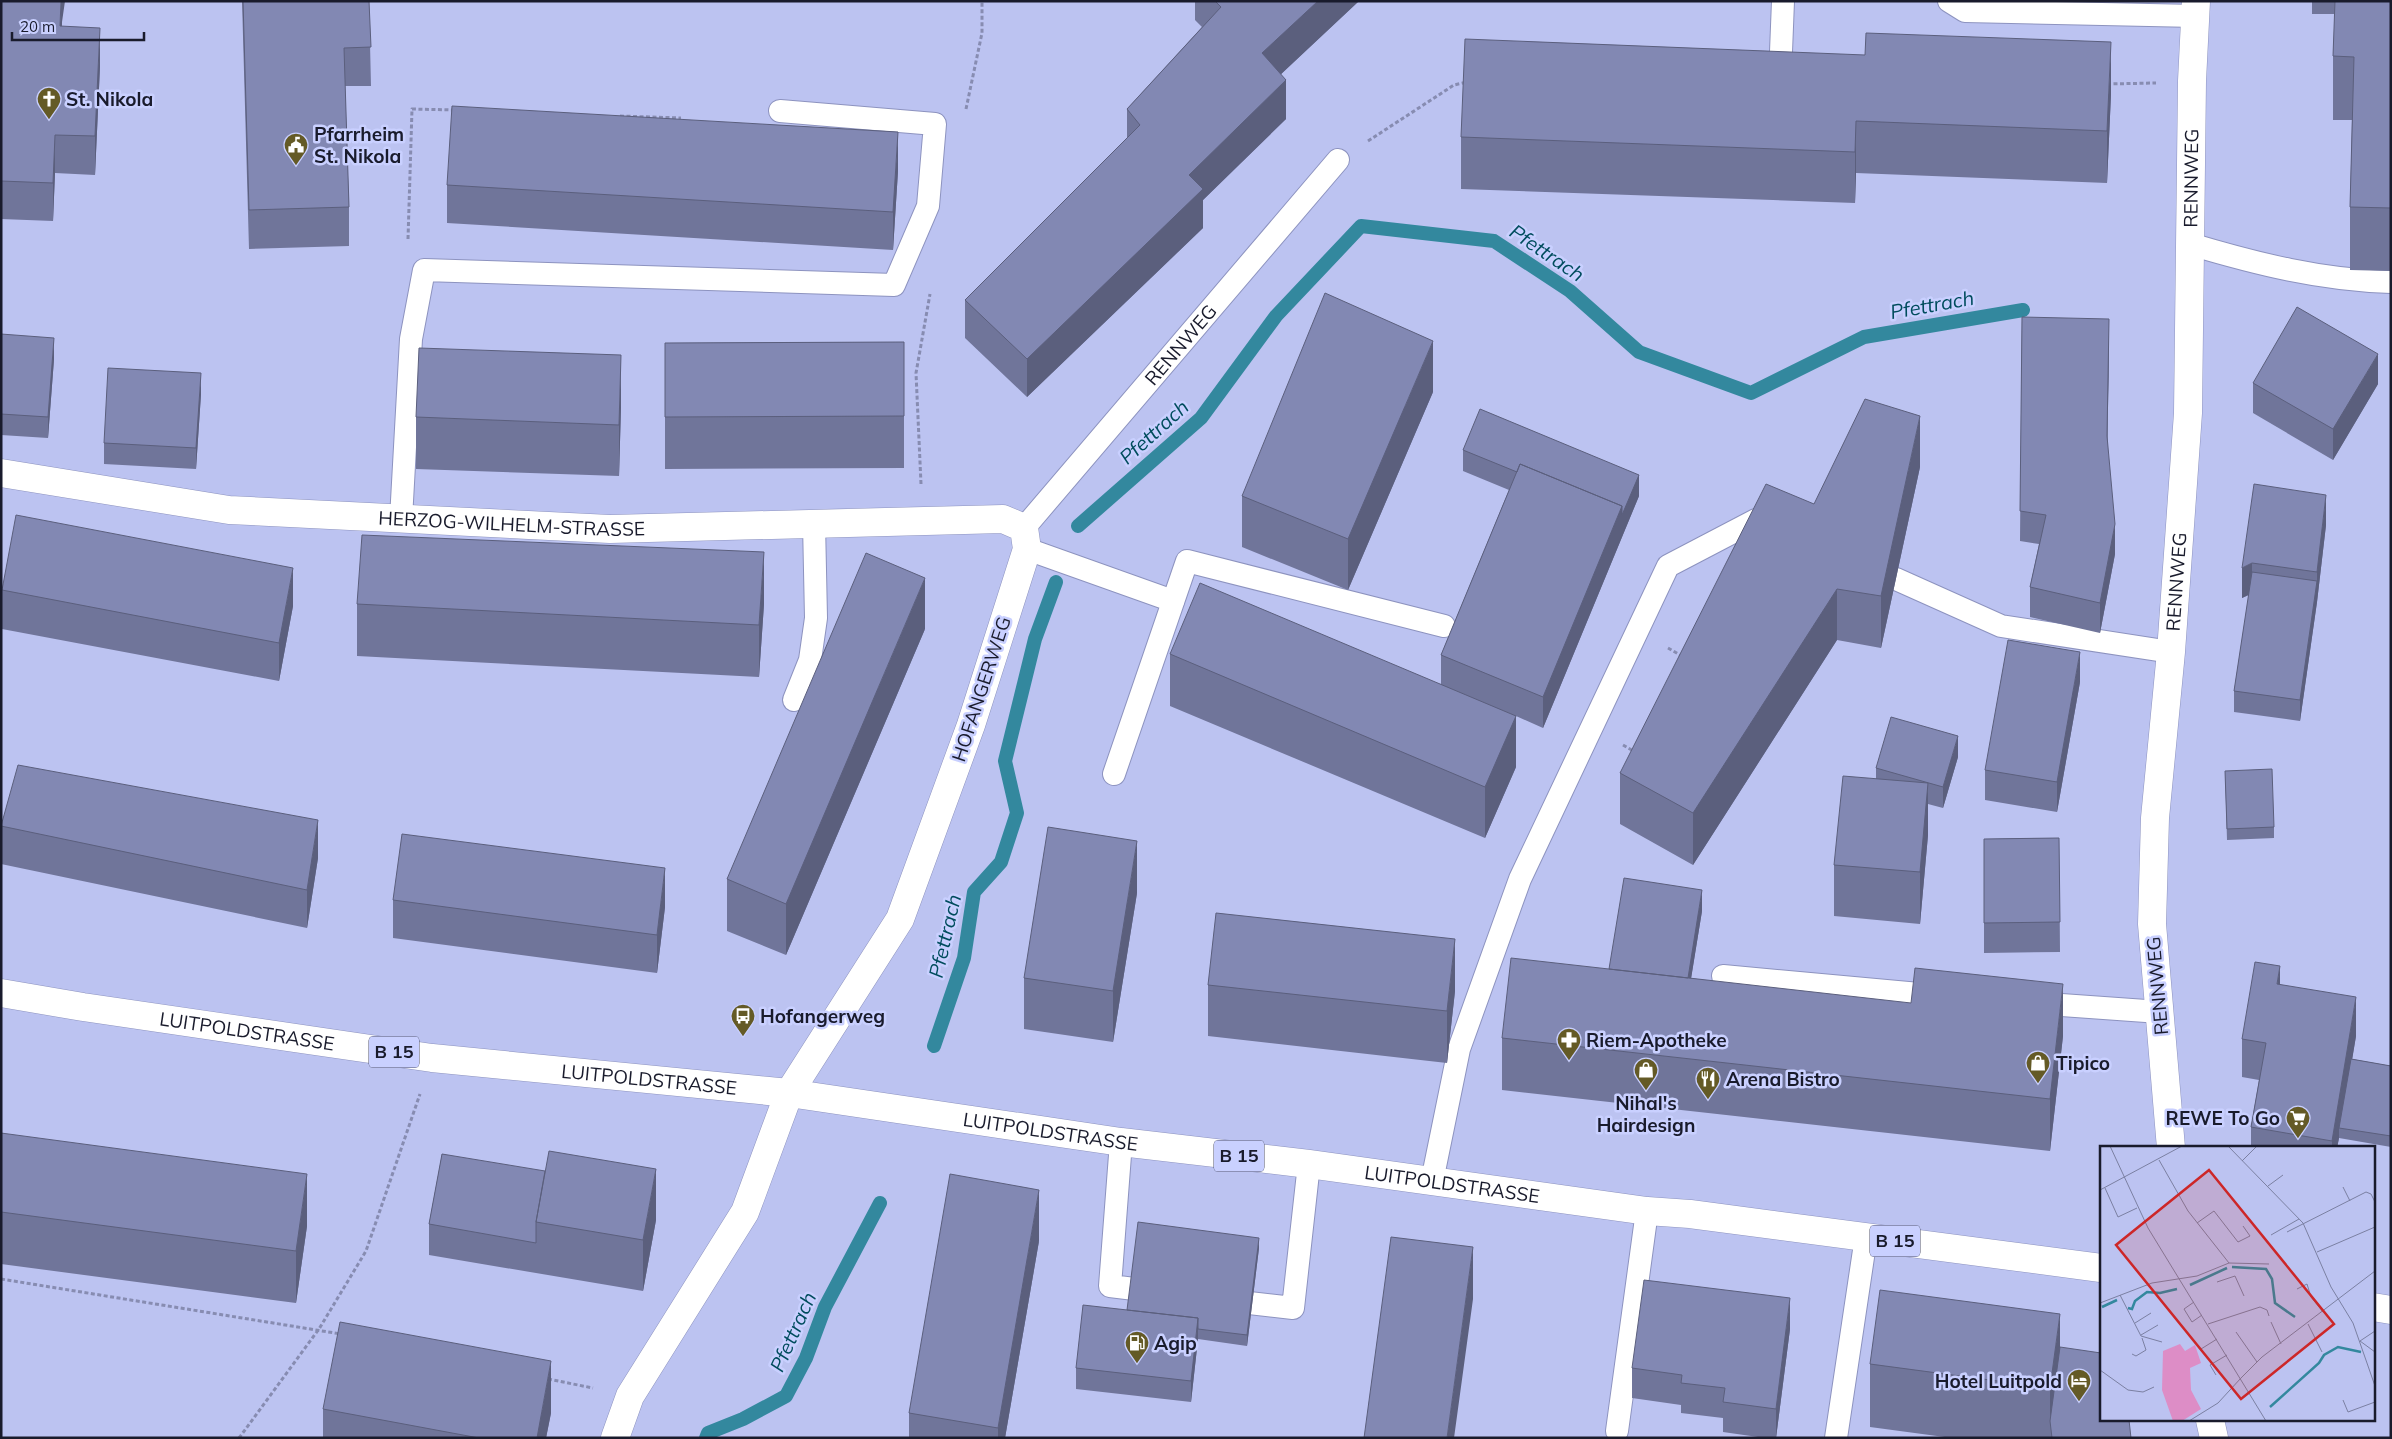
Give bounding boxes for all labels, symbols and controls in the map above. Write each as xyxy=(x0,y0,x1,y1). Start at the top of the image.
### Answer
scale bar xyxy=(12,10,145,42)
text: 20 m xyxy=(20,17,55,36)
church icon: St. Nikola xyxy=(36,86,62,120)
place label: St. Nikola xyxy=(66,87,153,111)
place label: Pfarrheim St. Nikola xyxy=(314,122,404,168)
street label: RENNWEG xyxy=(2178,129,2203,228)
public building icon: Pfarrheim St. Nikola xyxy=(283,132,309,166)
water label: Pfettrach xyxy=(1505,218,1589,287)
water label: Pfettrach xyxy=(1888,285,1976,324)
street label: RENNWEG xyxy=(1139,299,1222,390)
water label: Pfettrach xyxy=(1114,394,1194,469)
street label: HERZOG-WILHELM-STRASSE xyxy=(378,505,645,541)
street label: RENNWEG xyxy=(2161,532,2191,632)
street label: HOFANGERWEG xyxy=(946,613,1016,765)
water label: Pfettrach xyxy=(923,892,966,980)
street label: RENNWEG xyxy=(2141,936,2173,1036)
bus stop icon: Hofangerweg xyxy=(730,1003,756,1037)
place label: Hofangerweg xyxy=(760,1004,885,1028)
street label: LUITPOLDSTRASSE xyxy=(158,1006,336,1056)
pharmacy icon: Riem-Apotheke xyxy=(1556,1027,1582,1061)
place label: Riem-Apotheke xyxy=(1586,1028,1727,1052)
road number: B 15 xyxy=(369,1036,419,1068)
shop icon: Tipico xyxy=(2025,1050,2051,1084)
place label: Tipico xyxy=(2056,1051,2110,1075)
shop icon: Nihal's Hairdesign xyxy=(1633,1057,1659,1091)
street label: LUITPOLDSTRASSE xyxy=(560,1059,738,1100)
restaurant icon: Arena Bistro xyxy=(1695,1066,1721,1100)
place label: Arena Bistro xyxy=(1726,1067,1840,1091)
place label: Nihal's Hairdesign xyxy=(1597,1091,1695,1137)
supermarket icon: REWE To Go xyxy=(2285,1105,2311,1139)
place label: REWE To Go xyxy=(2166,1106,2280,1130)
street label: LUITPOLDSTRASSE xyxy=(962,1107,1139,1156)
road number: B 15 xyxy=(1214,1140,1264,1172)
inset map xyxy=(2100,1146,2374,1422)
street label: LUITPOLDSTRASSE xyxy=(1363,1160,1541,1208)
road number: B 15 xyxy=(1870,1226,1920,1256)
water label: Pfettrach xyxy=(764,1288,821,1376)
fuel station icon: Agip xyxy=(1124,1330,1150,1364)
place label: Agip xyxy=(1154,1331,1197,1355)
hotel icon: Hotel Luitpold xyxy=(2066,1368,2092,1402)
place label: Hotel Luitpold xyxy=(1935,1369,2062,1393)

